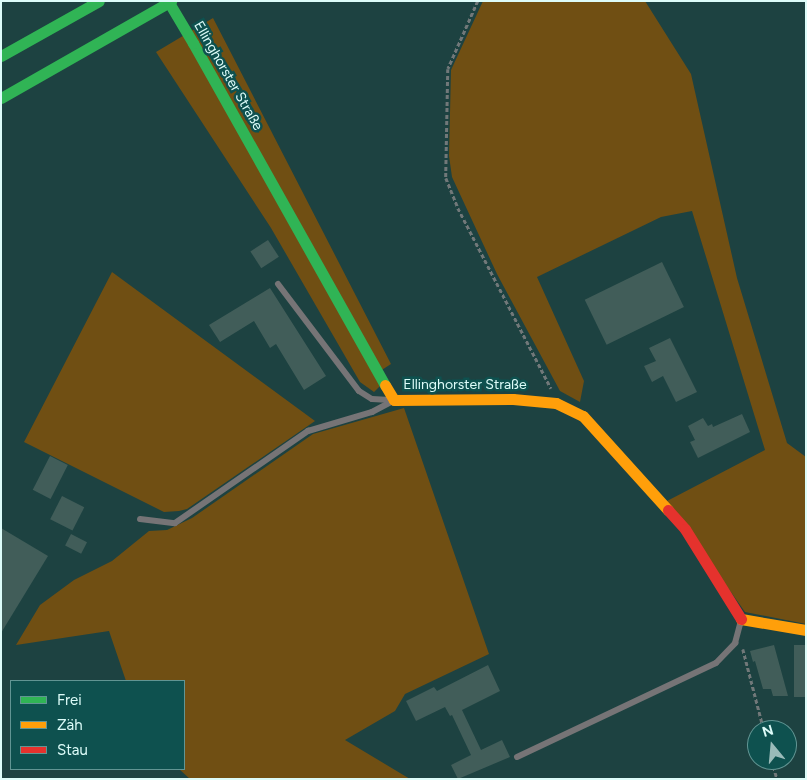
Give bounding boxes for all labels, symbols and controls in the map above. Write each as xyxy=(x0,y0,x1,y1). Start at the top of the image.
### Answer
street label: Ellinghorster Straße xyxy=(190,18,266,134)
street label: Ellinghorster Straße xyxy=(403,377,527,393)
legend xyxy=(10,680,185,770)
text: Frei xyxy=(57,691,82,709)
text: Zäh xyxy=(57,716,83,734)
north arrow xyxy=(747,720,797,770)
text: N xyxy=(760,721,775,741)
text: Stau xyxy=(57,741,88,759)

